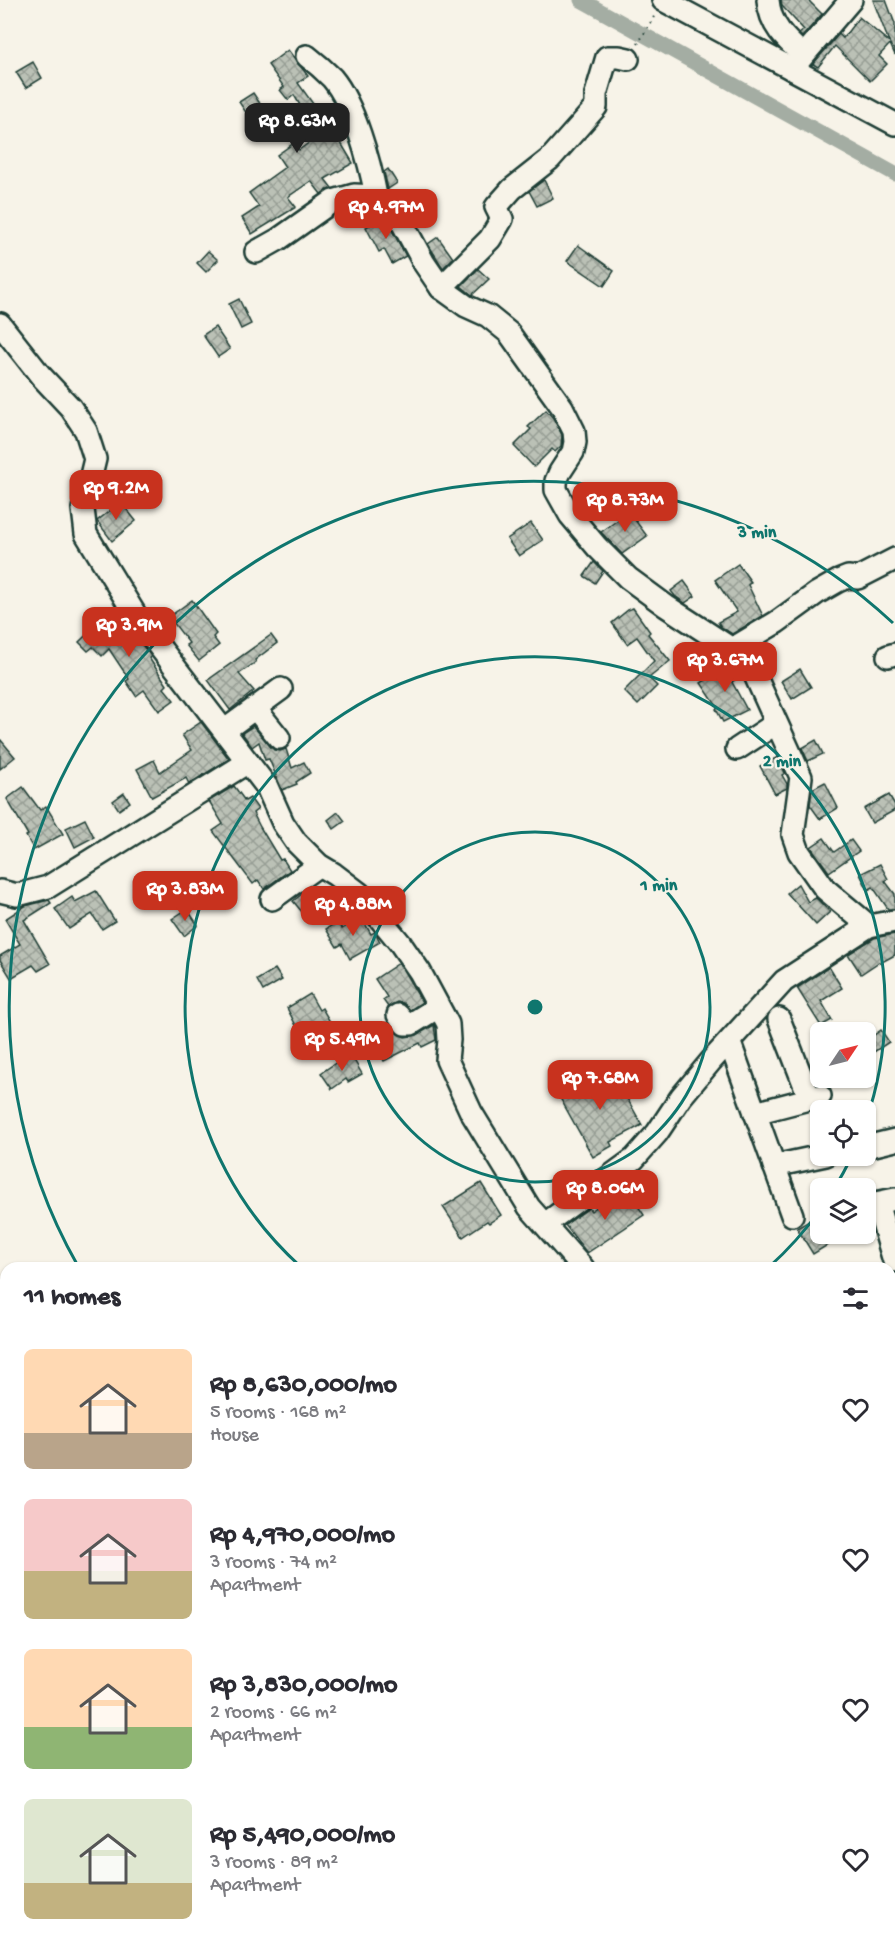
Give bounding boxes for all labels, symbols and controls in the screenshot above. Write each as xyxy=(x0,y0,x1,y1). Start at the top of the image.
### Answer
pin: Rp 8.63M xyxy=(235,103,359,154)
text: Rp 8.63M xyxy=(259,111,335,134)
pin: Rp 4.97M xyxy=(324,189,448,240)
text: Rp 4.97M xyxy=(348,197,424,220)
pin: Rp 9.2M xyxy=(61,470,171,521)
text: Rp 9.2M xyxy=(83,478,149,501)
pin: Rp 8.73M xyxy=(563,482,687,533)
text: Rp 8.73M xyxy=(587,490,663,513)
text: 3 min xyxy=(737,523,777,544)
pin: Rp 3.9M xyxy=(74,607,184,658)
text: Rp 3.9M xyxy=(96,615,162,638)
pin: Rp 3.67M xyxy=(663,642,787,693)
text: Rp 3.67M xyxy=(687,650,763,673)
text: 2 min xyxy=(763,752,802,773)
pin: Rp 3.83M xyxy=(123,871,247,922)
text: 1 min xyxy=(640,876,678,897)
text: Rp 3.83M xyxy=(147,879,223,902)
pin: Rp 4.88M xyxy=(291,886,415,937)
text: Rp 4.88M xyxy=(315,894,391,917)
centre of rings xyxy=(525,997,545,1017)
pin: Rp 5.49M xyxy=(280,1021,404,1072)
north arrow xyxy=(810,1022,876,1088)
map controls xyxy=(810,1022,876,1244)
text: Rp 5.49M xyxy=(304,1029,380,1052)
pin: Rp 7.68M xyxy=(538,1060,662,1111)
text: Rp 7.68M xyxy=(562,1068,638,1091)
button: locate xyxy=(810,1100,876,1166)
pin: Rp 8.06M xyxy=(543,1170,667,1221)
text: Rp 8.06M xyxy=(566,1178,644,1201)
button: layers xyxy=(810,1178,876,1244)
icon: filters xyxy=(839,1282,872,1315)
text: 11 homes xyxy=(24,1283,120,1314)
text: Rp 8,630,000/mo xyxy=(210,1371,397,1402)
icon: home xyxy=(72,1373,144,1445)
icon: heart xyxy=(839,1393,872,1426)
text: 5 rooms · 168 m² xyxy=(210,1402,346,1425)
text: House xyxy=(210,1425,259,1448)
text: Rp 4,970,000/mo xyxy=(210,1521,395,1552)
icon: home xyxy=(72,1523,144,1595)
icon: heart xyxy=(839,1543,872,1576)
text: 3 rooms · 74 m² xyxy=(210,1552,337,1575)
text: Apartment xyxy=(210,1575,300,1598)
text: Rp 3,830,000/mo xyxy=(210,1671,397,1702)
icon: home xyxy=(72,1673,144,1745)
icon: heart xyxy=(839,1693,872,1726)
text: 2 rooms · 66 m² xyxy=(210,1702,337,1725)
text: Apartment xyxy=(210,1725,300,1748)
text: Rp 5,490,000/mo xyxy=(210,1821,395,1852)
icon: home xyxy=(72,1823,144,1895)
icon: heart xyxy=(839,1843,872,1876)
text: 3 rooms · 89 m² xyxy=(210,1852,338,1875)
text: Apartment xyxy=(210,1875,300,1898)

